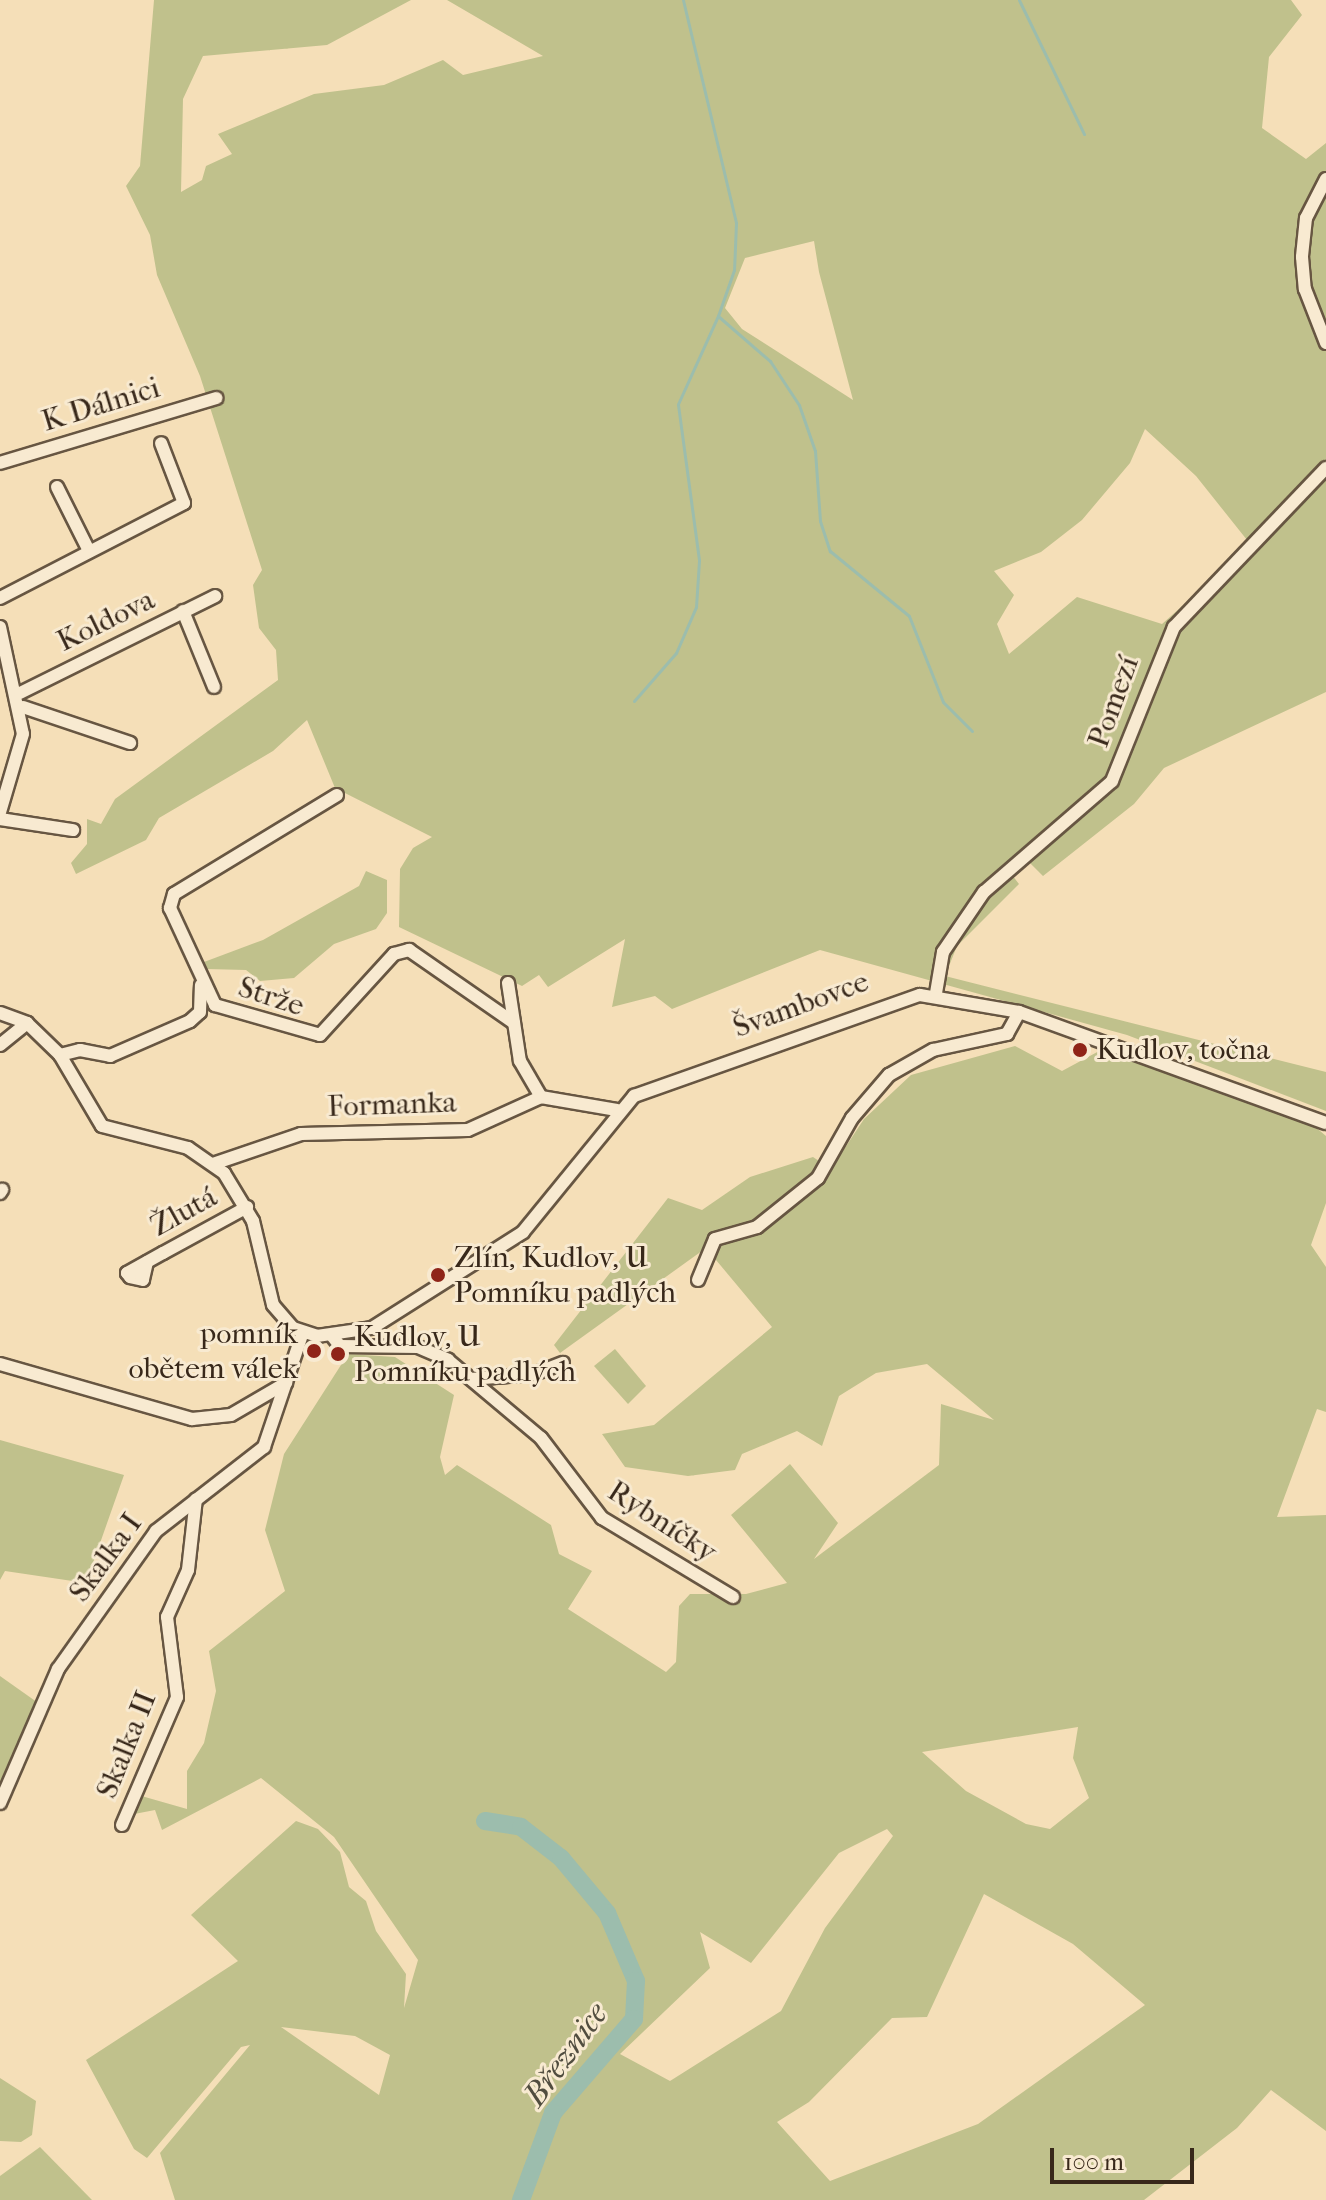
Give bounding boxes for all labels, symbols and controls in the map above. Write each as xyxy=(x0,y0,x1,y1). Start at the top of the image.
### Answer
street label: K Dálnici xyxy=(38,370,164,440)
street label: Koldova xyxy=(51,582,161,660)
street label: Pomezí xyxy=(1081,652,1147,752)
street label: Švambovce xyxy=(728,964,874,1046)
street label: Strže xyxy=(234,970,308,1024)
place label: Kudlov, točna xyxy=(1096,1032,1270,1068)
marker: Kudlov, točna xyxy=(1071,1041,1089,1059)
street label: Formanka xyxy=(327,1085,457,1125)
street label: Žlutá xyxy=(145,1179,223,1245)
place label: Zlín, Kudlov, U Pomníku padlých xyxy=(454,1240,676,1310)
marker: Zlín, Kudlov, U Pomníku padlých xyxy=(429,1266,447,1284)
place label: pomník obětem válek xyxy=(129,1316,298,1386)
place label: Kudlov, U Pomníku padlých xyxy=(354,1319,576,1390)
marker: pomník obětem válek xyxy=(305,1342,323,1360)
marker: Kudlov, U Pomníku padlých xyxy=(329,1345,347,1363)
street label: Rybníčky xyxy=(601,1473,723,1571)
street label: Skalka I xyxy=(62,1507,150,1609)
street label: Skalka II xyxy=(89,1686,165,1804)
water label: Březnice xyxy=(516,1996,616,2114)
scale bar xyxy=(1054,2132,1198,2182)
text: 100 m xyxy=(1064,2148,1124,2176)

